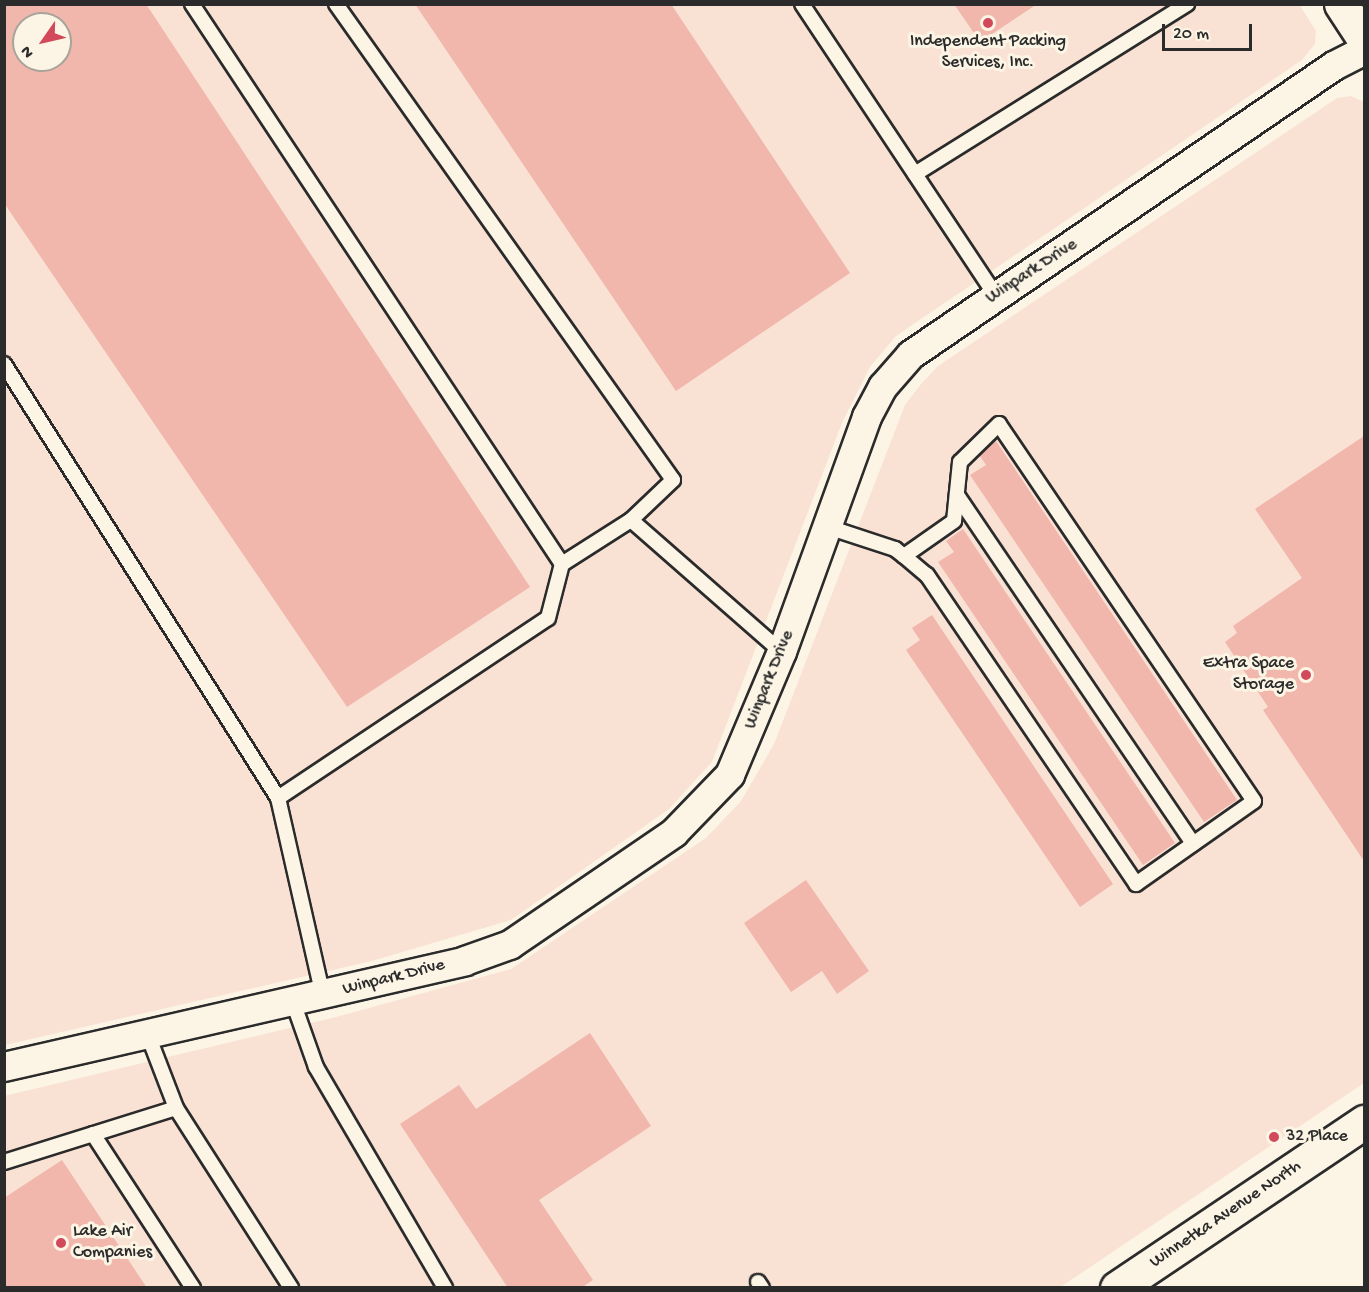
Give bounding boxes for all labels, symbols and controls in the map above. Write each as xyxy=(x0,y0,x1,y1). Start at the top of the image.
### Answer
north arrow xyxy=(12,12,72,72)
scale bar xyxy=(1165,12,1255,50)
marker: Independent Packing Services, Inc. xyxy=(981,16,995,30)
text: 20 m xyxy=(1173,24,1209,45)
place label: Independent Packing Services, Inc. xyxy=(910,32,1066,74)
text: N xyxy=(18,42,39,61)
street label: Winpark Drive xyxy=(982,234,1082,310)
street label: Winpark Drive xyxy=(740,628,800,732)
place label: Extra Space Storage xyxy=(1203,654,1294,696)
marker: Extra Space Storage xyxy=(1299,668,1313,682)
street label: Winpark Drive xyxy=(341,955,447,1001)
place label: 32 Place xyxy=(1286,1126,1348,1148)
marker: 32 Place xyxy=(1267,1130,1281,1144)
street label: Winnetka Avenue North xyxy=(1146,1156,1306,1274)
place label: Lake Air Companies xyxy=(73,1222,152,1264)
marker: Lake Air Companies xyxy=(54,1236,68,1250)

